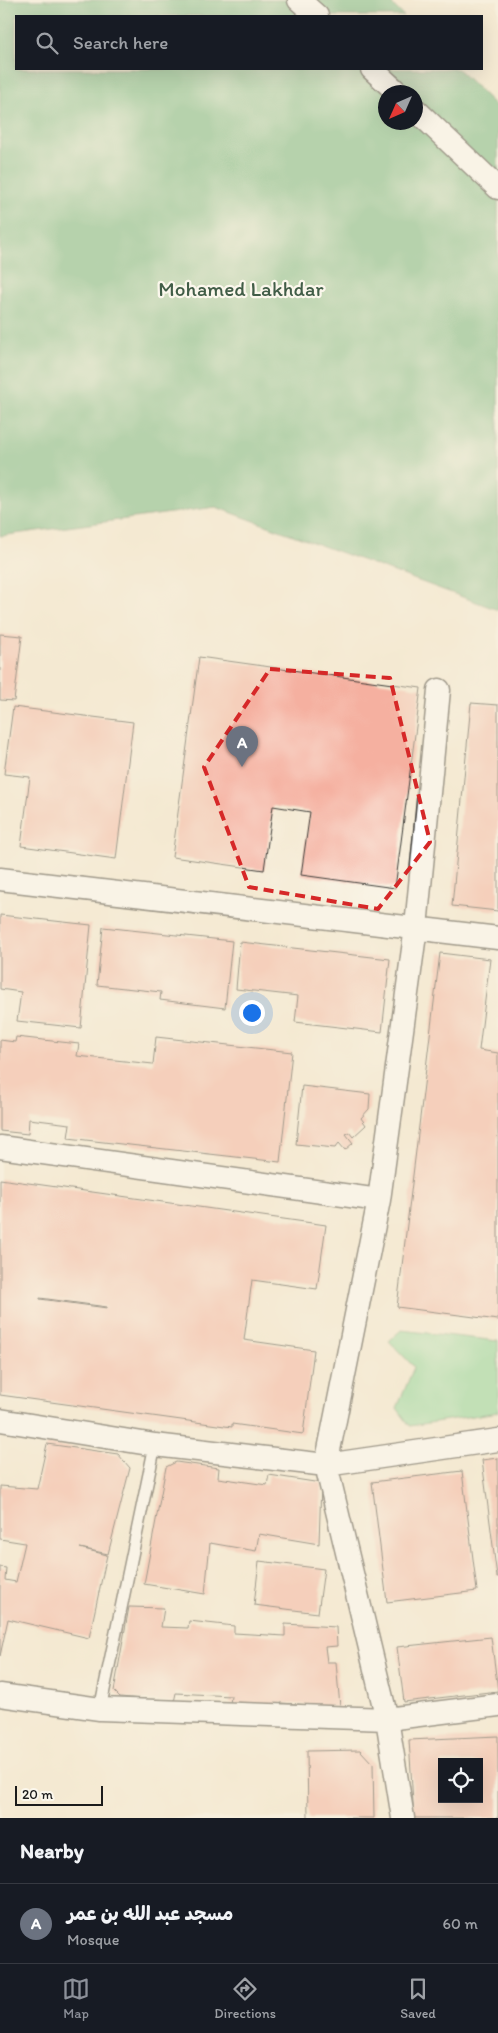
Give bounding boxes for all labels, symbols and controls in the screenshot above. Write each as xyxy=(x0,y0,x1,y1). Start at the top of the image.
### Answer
search box xyxy=(15,15,483,70)
icon: search xyxy=(33,29,61,57)
text: Search here xyxy=(73,31,168,54)
north arrow xyxy=(378,85,423,130)
park label: Mohamed Lakhdar xyxy=(158,276,324,301)
pin: A xyxy=(226,726,258,767)
your location xyxy=(239,1000,265,1026)
map controls xyxy=(438,1758,483,1803)
button: locate xyxy=(438,1758,483,1803)
scale bar xyxy=(15,1783,102,1806)
text: 20 m xyxy=(22,1786,53,1803)
text: Nearby xyxy=(20,1838,84,1863)
text: مسجد عبد الله بن عمر xyxy=(67,1902,233,1925)
text: A xyxy=(31,1914,41,1933)
text: 60 m xyxy=(443,1914,478,1933)
text: Mosque xyxy=(67,1930,120,1949)
tab: Map xyxy=(62,1975,90,2022)
tab: Directions xyxy=(214,1975,276,2022)
tab: Saved xyxy=(400,1975,436,2022)

